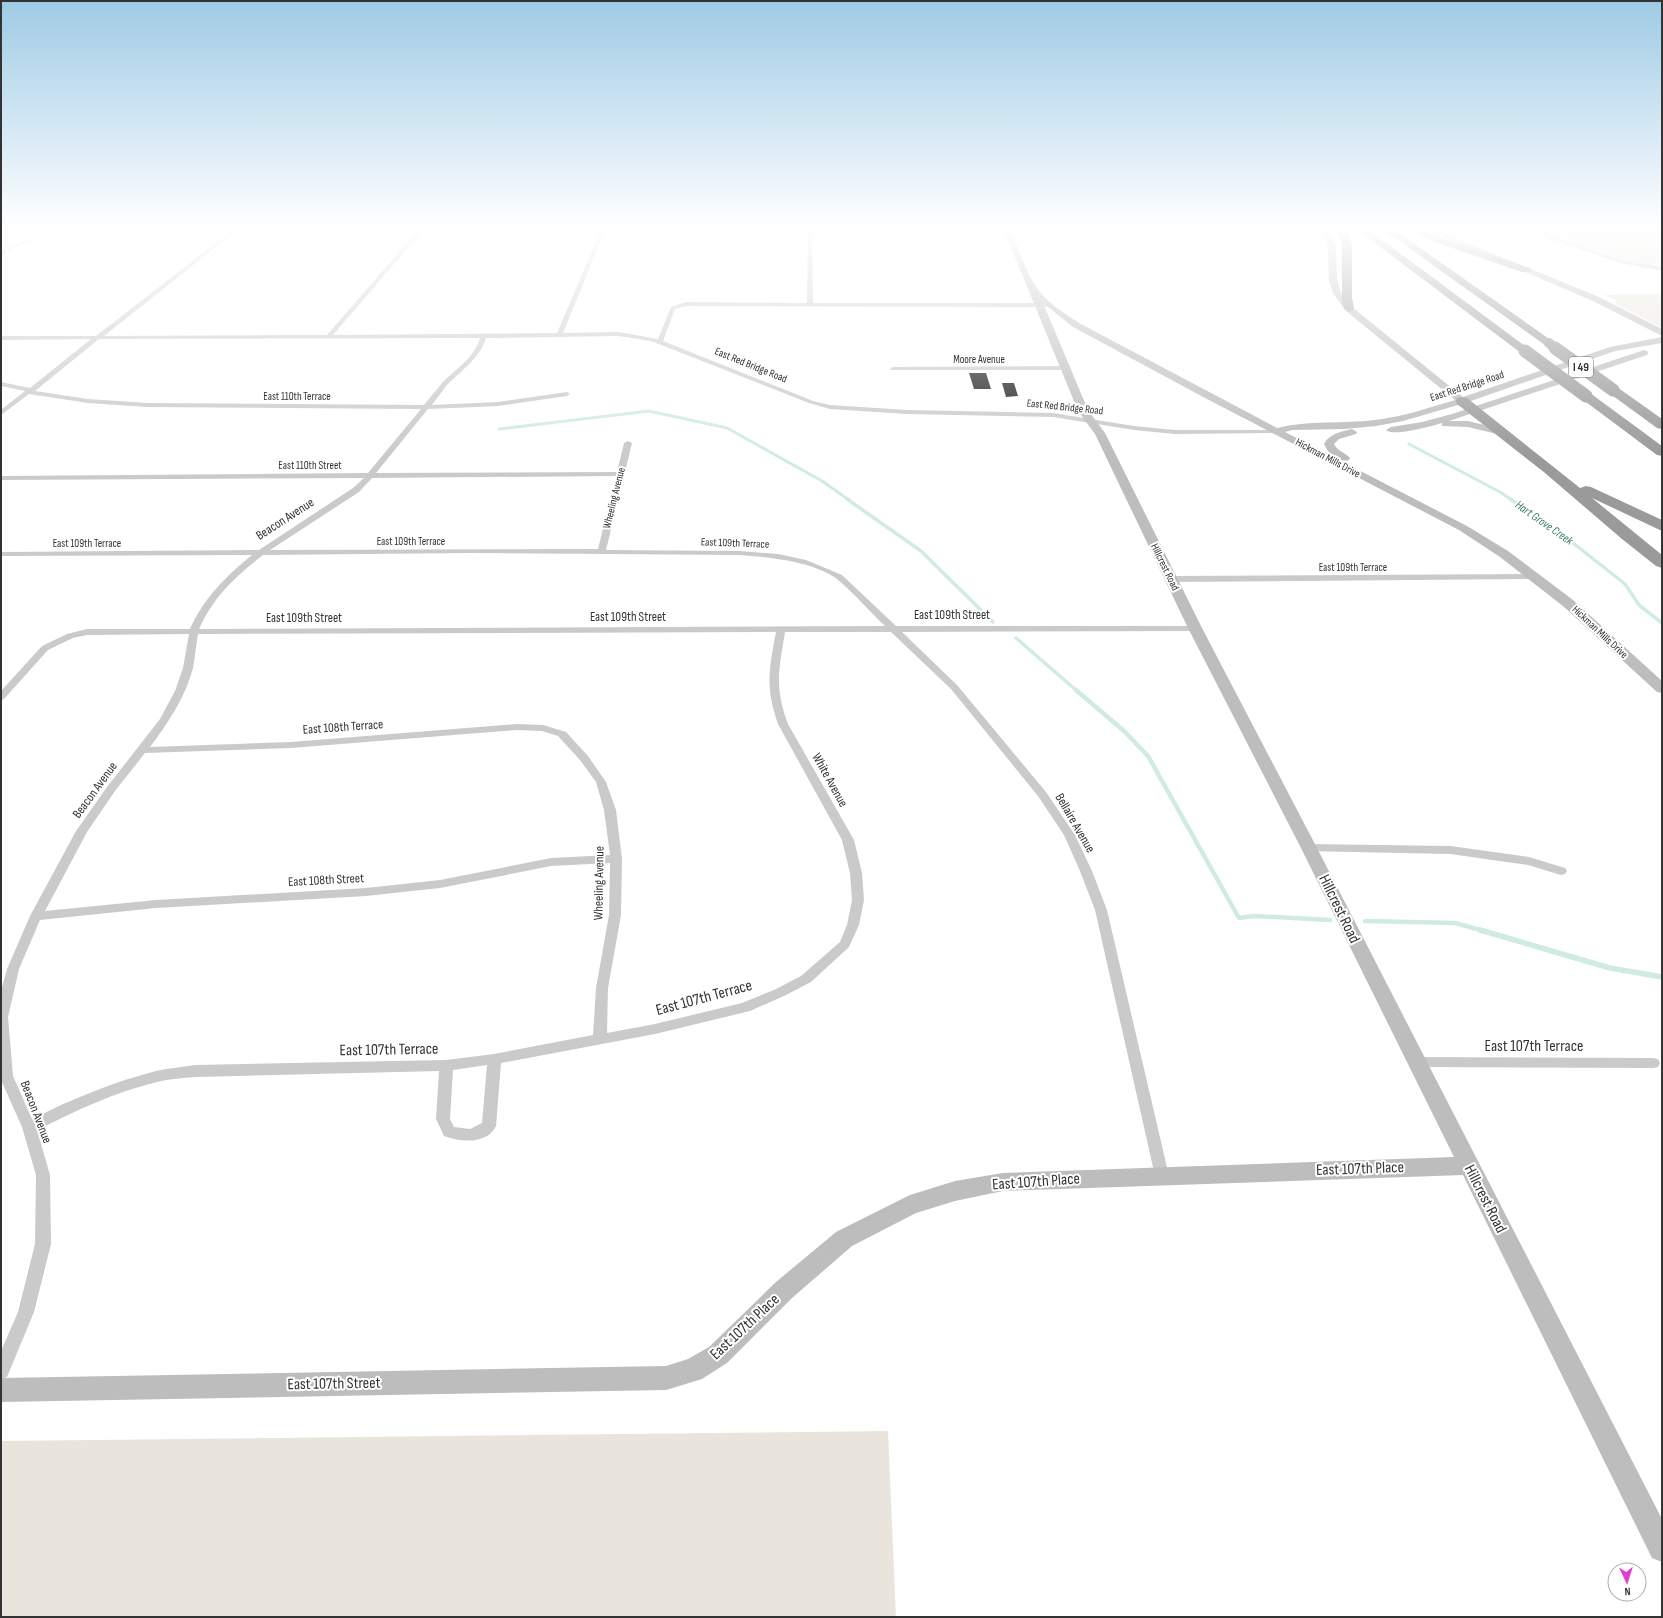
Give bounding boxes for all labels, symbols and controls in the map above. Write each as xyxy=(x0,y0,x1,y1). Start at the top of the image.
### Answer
street label: East Red Bridge Road xyxy=(713,345,789,386)
street label: Moore Avenue xyxy=(953,353,1005,366)
road number: I 49 xyxy=(1569,357,1593,377)
street label: East Red Bridge Road xyxy=(1428,368,1506,404)
street label: East 110th Terrace xyxy=(263,390,331,403)
street label: East Red Bridge Road xyxy=(1026,397,1104,418)
street label: Hickman Mills Drive xyxy=(1293,435,1363,481)
street label: East 110th Street xyxy=(278,459,342,472)
street label: Wheeling Avenue xyxy=(600,466,628,530)
street label: Beacon Avenue xyxy=(253,494,317,544)
water label: Hart Grove Creek xyxy=(1512,498,1576,549)
street label: East 109th Terrace xyxy=(377,535,445,548)
street label: East 109th Terrace xyxy=(701,535,769,551)
street label: East 109th Terrace xyxy=(53,537,121,550)
street label: Hillcrest Road xyxy=(1148,541,1182,593)
street label: East 109th Terrace xyxy=(1319,561,1387,574)
street label: Hickman Mills Drive xyxy=(1569,603,1631,661)
street label: East 109th Street xyxy=(914,607,990,623)
street label: East 109th Street xyxy=(590,609,666,625)
street label: East 109th Street xyxy=(266,610,342,626)
street label: East 108th Terrace xyxy=(302,716,384,738)
street label: White Avenue xyxy=(809,750,851,810)
street label: Beacon Avenue xyxy=(69,759,121,821)
street label: Bellaire Avenue xyxy=(1052,790,1098,856)
street label: Wheeling Avenue xyxy=(590,846,608,920)
street label: East 108th Street xyxy=(288,870,364,890)
street label: Hillcrest Road xyxy=(1314,872,1364,946)
street label: East 107th Terrace xyxy=(654,976,754,1020)
street label: East 107th Terrace xyxy=(1485,1037,1583,1056)
street label: East 107th Terrace xyxy=(339,1040,439,1060)
street label: Beacon Avenue xyxy=(17,1078,55,1146)
street label: East 107th Place xyxy=(1316,1158,1404,1180)
street label: Hillcrest Road xyxy=(1460,1162,1510,1236)
street label: East 107th Place xyxy=(992,1169,1080,1195)
street label: East 107th Place xyxy=(706,1290,784,1364)
street label: East 107th Street xyxy=(287,1374,381,1394)
north arrow xyxy=(1607,1562,1647,1602)
text: N xyxy=(1624,1585,1631,1598)

